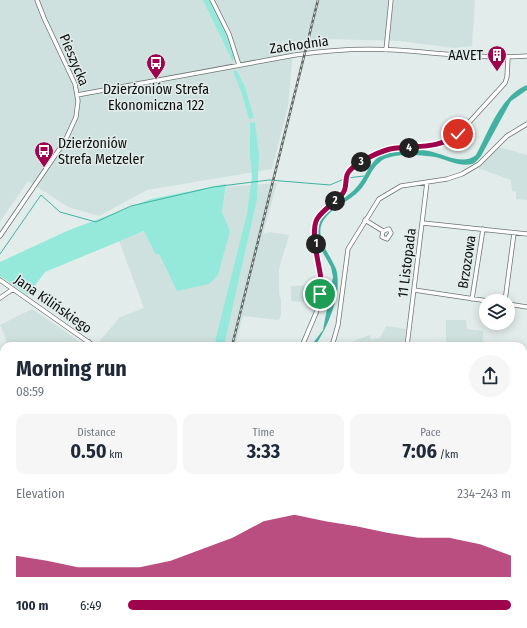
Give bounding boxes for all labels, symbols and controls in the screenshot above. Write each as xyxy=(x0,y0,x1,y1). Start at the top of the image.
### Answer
street label: Pieszycka xyxy=(56,32,93,89)
street label: Zachodnia xyxy=(268,32,330,58)
building icon: AAVET xyxy=(486,44,508,72)
place label: AAVET xyxy=(448,47,484,64)
bus stop icon: Dzierżoniów Strefa Ekonomiczna 122 xyxy=(145,52,167,80)
place label: Dzierżoniów Strefa Ekonomiczna 122 xyxy=(103,81,209,114)
pin xyxy=(441,117,475,151)
icon: check xyxy=(447,123,469,145)
place label: Dzierżoniów Strefa Metzeler xyxy=(58,135,144,168)
pin: 4 xyxy=(399,138,419,158)
bus stop icon: Dzierżoniów Strefa Metzeler xyxy=(33,140,55,168)
text: 4 xyxy=(406,141,412,154)
pin: 3 xyxy=(351,152,371,172)
text: 3 xyxy=(358,155,364,168)
pin: 2 xyxy=(325,191,345,211)
text: 2 xyxy=(332,194,338,207)
street label: 11 Listopada xyxy=(394,227,420,299)
pin: 1 xyxy=(306,234,326,254)
street label: Brzozowa xyxy=(454,234,480,290)
text: 1 xyxy=(314,237,318,250)
street label: Jana Kilińskiego xyxy=(11,271,95,337)
pin xyxy=(303,277,337,311)
icon: arrive xyxy=(309,283,331,305)
map controls xyxy=(479,294,515,330)
button: layers xyxy=(479,294,515,330)
text: Morning run xyxy=(16,355,127,382)
button: share xyxy=(469,355,511,397)
text: 08:59 xyxy=(16,384,44,399)
text: Distance xyxy=(77,426,116,439)
text: Time xyxy=(253,426,274,439)
text: Pace xyxy=(420,426,441,439)
text: 0.50 xyxy=(70,439,107,463)
text: 3:33 xyxy=(247,439,280,463)
text: 7:06 xyxy=(403,439,437,463)
text: km xyxy=(107,448,123,461)
text: /km xyxy=(437,448,458,461)
text: Elevation xyxy=(16,486,65,501)
text: 234–243 m xyxy=(457,486,511,501)
text: 100 m xyxy=(16,598,48,613)
text: 6:49 xyxy=(80,598,102,613)

